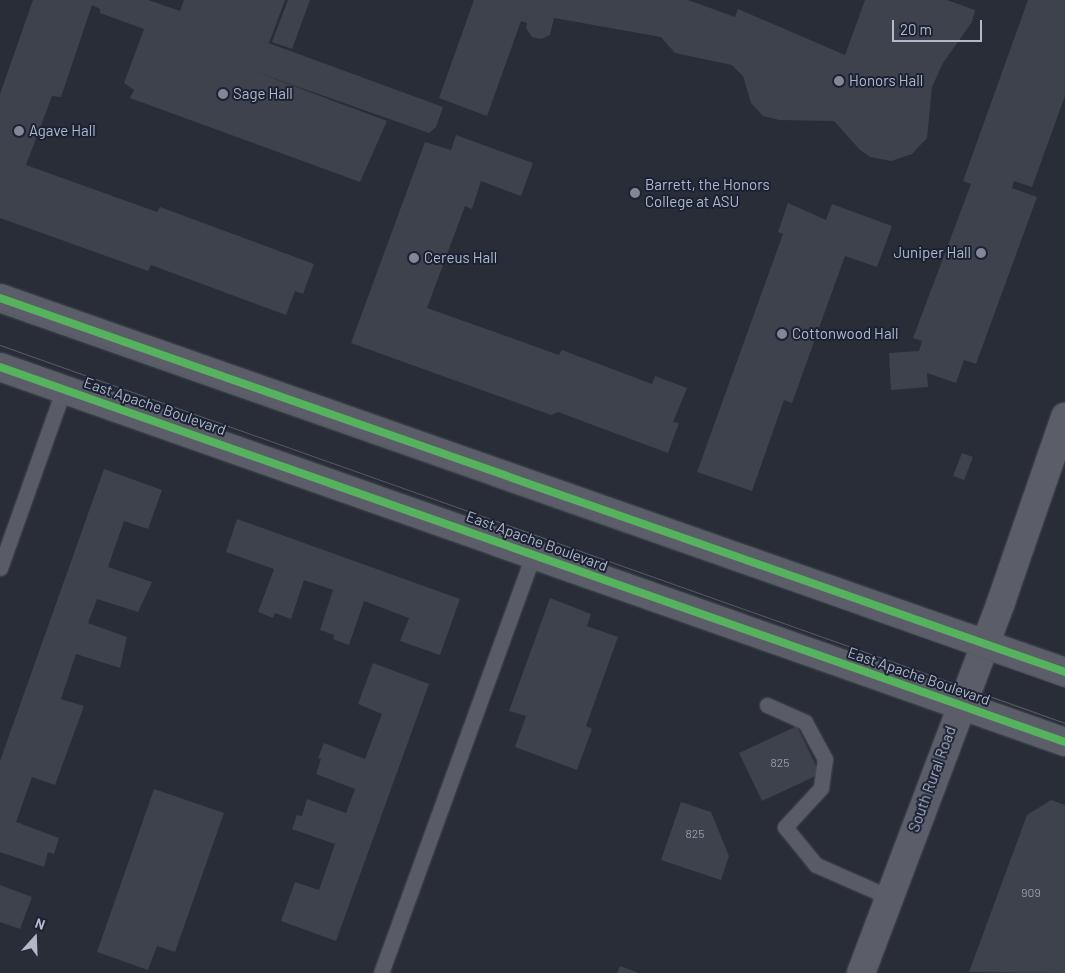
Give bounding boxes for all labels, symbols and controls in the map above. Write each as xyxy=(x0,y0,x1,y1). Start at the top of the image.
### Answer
scale bar xyxy=(895,10,985,42)
text: 20 m xyxy=(900,20,932,38)
place label: Honors Hall xyxy=(849,72,923,90)
marker: Honors Hall xyxy=(833,75,845,87)
place label: Sage Hall xyxy=(233,85,293,103)
marker: Sage Hall xyxy=(217,88,229,100)
place label: Agave Hall xyxy=(29,122,96,140)
marker: Agave Hall xyxy=(13,125,25,137)
place label: Barrett, the Honors College at ASU xyxy=(645,175,770,210)
marker: Barrett, the Honors College at ASU xyxy=(629,187,641,199)
place label: Juniper Hall xyxy=(893,244,971,262)
marker: Juniper Hall xyxy=(975,247,987,259)
place label: Cereus Hall xyxy=(424,249,497,267)
marker: Cereus Hall xyxy=(408,252,420,264)
place label: Cottonwood Hall xyxy=(792,325,898,343)
marker: Cottonwood Hall xyxy=(776,328,788,340)
street label: East Apache Boulevard xyxy=(81,373,229,439)
street label: East Apache Boulevard xyxy=(464,507,610,575)
street label: East Apache Boulevard xyxy=(845,643,993,709)
street label: South Rural Road xyxy=(904,724,960,834)
house number: 825 xyxy=(771,756,789,770)
house number: 825 xyxy=(686,827,704,841)
house number: 909 xyxy=(1021,886,1041,900)
north arrow xyxy=(10,913,60,963)
text: N xyxy=(33,914,48,933)

